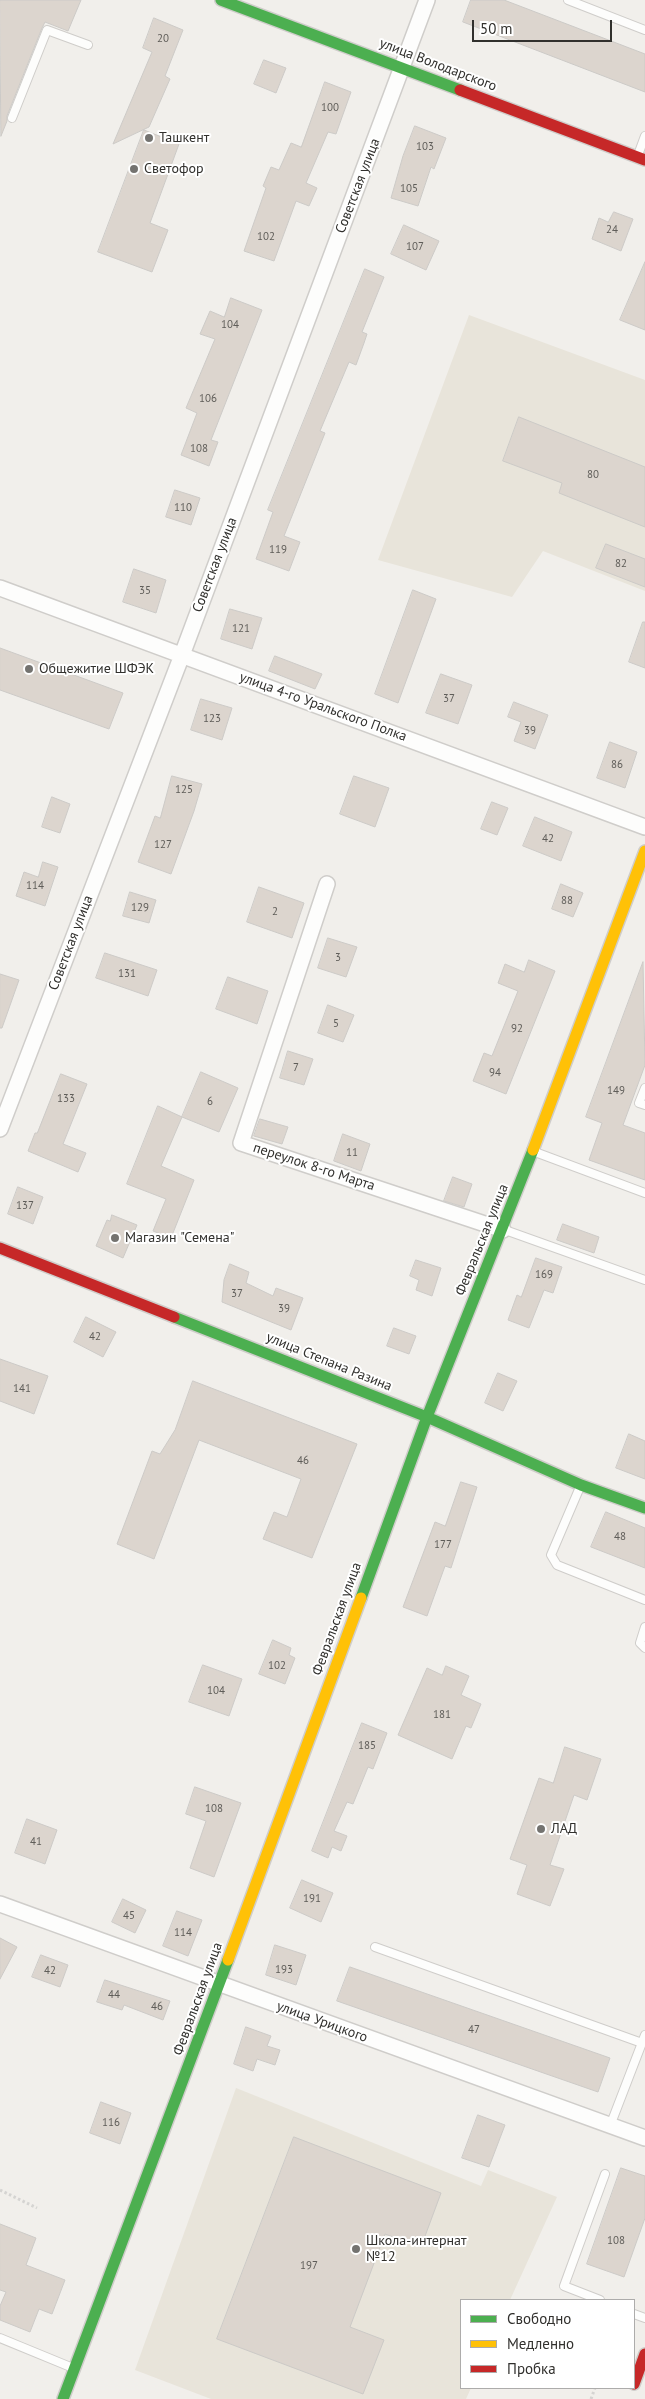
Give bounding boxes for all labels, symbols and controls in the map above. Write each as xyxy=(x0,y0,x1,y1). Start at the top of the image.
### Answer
scale bar xyxy=(475,10,615,42)
text: 50 m xyxy=(480,19,513,38)
house number: 20 xyxy=(157,32,169,46)
street label: улица Володарского xyxy=(377,35,499,95)
house number: 100 xyxy=(321,101,339,115)
place label: Ташкент xyxy=(159,130,209,146)
marker: Ташкент xyxy=(143,132,155,144)
street label: Советская улица xyxy=(332,136,384,236)
house number: 103 xyxy=(416,140,434,154)
place label: Светофор xyxy=(144,161,204,177)
marker: Светофор xyxy=(128,163,140,175)
house number: 105 xyxy=(400,182,418,196)
house number: 24 xyxy=(606,223,618,237)
house number: 102 xyxy=(257,230,275,244)
house number: 107 xyxy=(406,240,424,254)
house number: 104 xyxy=(221,318,239,332)
house number: 106 xyxy=(199,392,217,406)
house number: 108 xyxy=(190,442,208,456)
house number: 80 xyxy=(587,468,599,482)
house number: 110 xyxy=(174,501,192,515)
street label: Советская улица xyxy=(189,515,241,615)
house number: 119 xyxy=(269,543,287,557)
house number: 82 xyxy=(615,557,627,571)
house number: 35 xyxy=(139,584,151,598)
house number: 121 xyxy=(232,622,250,636)
place label: Общежитие ШФЭК xyxy=(39,661,154,677)
marker: Общежитие ШФЭК xyxy=(23,663,35,675)
street label: улица 4-го Уральского Полка xyxy=(237,669,409,745)
house number: 37 xyxy=(443,692,455,706)
house number: 123 xyxy=(203,712,221,726)
house number: 39 xyxy=(524,724,536,738)
house number: 86 xyxy=(611,758,623,772)
house number: 125 xyxy=(175,783,193,797)
house number: 42 xyxy=(542,832,554,846)
house number: 127 xyxy=(154,838,172,852)
house number: 114 xyxy=(26,879,44,893)
street label: Советская улица xyxy=(45,893,97,993)
house number: 88 xyxy=(561,894,573,908)
house number: 129 xyxy=(131,901,149,915)
house number: 2 xyxy=(272,905,278,919)
house number: 3 xyxy=(335,951,341,965)
house number: 131 xyxy=(118,967,136,981)
house number: 5 xyxy=(333,1017,339,1031)
house number: 92 xyxy=(511,1022,523,1036)
house number: 7 xyxy=(293,1061,299,1075)
house number: 94 xyxy=(489,1066,501,1080)
house number: 149 xyxy=(607,1084,625,1098)
house number: 133 xyxy=(57,1092,75,1106)
house number: 6 xyxy=(207,1095,213,1109)
street label: переулок 8-го Марта xyxy=(251,1139,377,1195)
house number: 11 xyxy=(346,1146,358,1160)
street label: Февральская улица xyxy=(452,1182,512,1298)
house number: 137 xyxy=(16,1199,34,1213)
place label: Магазин "Семена" xyxy=(125,1230,234,1246)
marker: Магазин "Семена" xyxy=(109,1232,121,1244)
house number: 169 xyxy=(535,1268,553,1282)
house number: 37 xyxy=(231,1287,243,1301)
house number: 39 xyxy=(278,1302,290,1316)
street label: улица Степана Разина xyxy=(264,1329,394,1395)
house number: 42 xyxy=(89,1330,101,1344)
house number: 141 xyxy=(13,1382,31,1396)
house number: 46 xyxy=(297,1454,309,1468)
house number: 48 xyxy=(614,1530,626,1544)
house number: 177 xyxy=(434,1538,452,1552)
street label: Февральская улица xyxy=(309,1560,365,1678)
house number: 102 xyxy=(268,1659,286,1673)
house number: 104 xyxy=(207,1684,225,1698)
house number: 181 xyxy=(433,1708,451,1722)
house number: 185 xyxy=(358,1739,376,1753)
house number: 108 xyxy=(205,1802,223,1816)
place label: ЛАД xyxy=(551,1821,577,1837)
marker: ЛАД xyxy=(535,1823,547,1835)
house number: 41 xyxy=(30,1835,42,1849)
house number: 191 xyxy=(303,1892,321,1906)
house number: 45 xyxy=(123,1909,135,1923)
house number: 114 xyxy=(174,1926,192,1940)
street label: Февральская улица xyxy=(170,1940,226,2058)
house number: 193 xyxy=(275,1963,293,1977)
house number: 42 xyxy=(44,1964,56,1978)
house number: 44 xyxy=(108,1988,120,2002)
street label: улица Урицкого xyxy=(274,1998,370,2046)
house number: 46 xyxy=(151,2000,163,2014)
house number: 47 xyxy=(468,2023,480,2037)
house number: 116 xyxy=(102,2116,120,2130)
place label: Школа-интернат №12 xyxy=(366,2233,467,2266)
house number: 108 xyxy=(607,2234,625,2248)
marker: Школа-интернат №12 xyxy=(350,2243,362,2255)
house number: 197 xyxy=(300,2259,318,2273)
legend xyxy=(460,2299,635,2389)
text: Свободно xyxy=(507,2309,571,2328)
text: Медленно xyxy=(507,2334,574,2353)
text: Пробка xyxy=(507,2359,556,2378)

